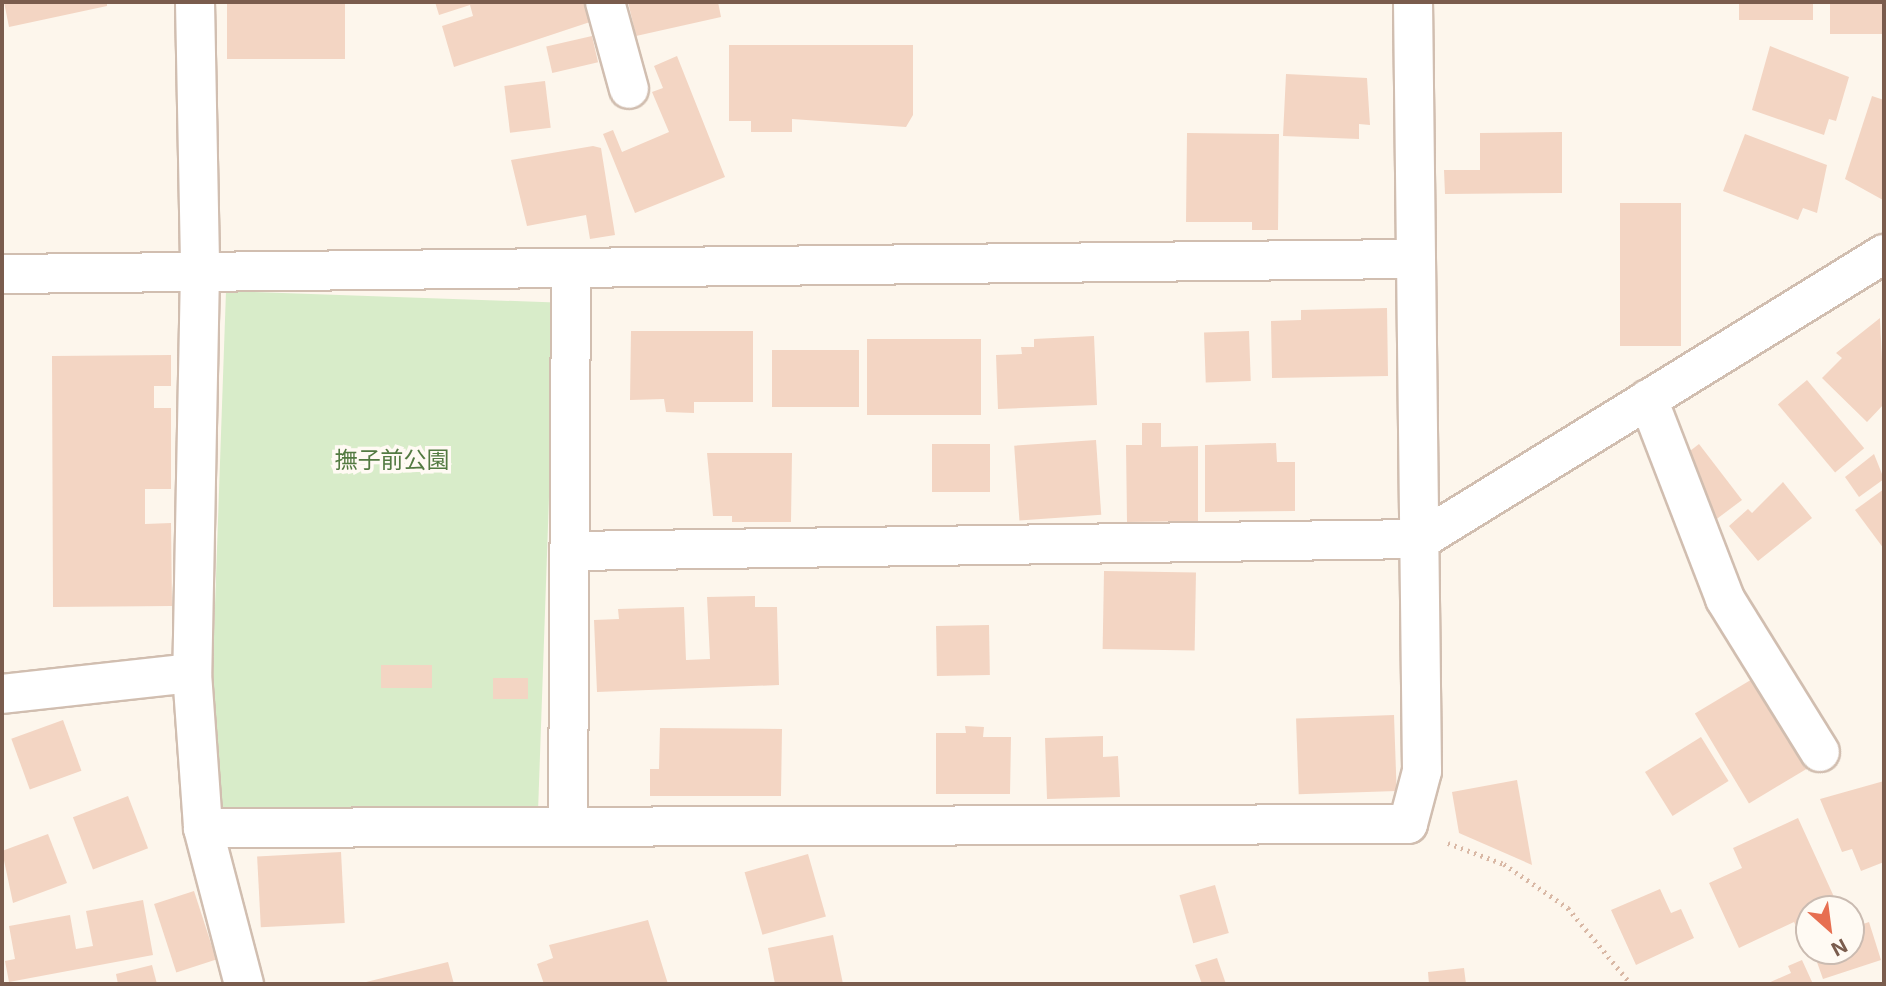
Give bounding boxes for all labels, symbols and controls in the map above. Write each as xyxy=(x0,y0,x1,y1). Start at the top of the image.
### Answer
park label: 撫子前公園 xyxy=(335,446,449,474)
north arrow xyxy=(1795,895,1865,965)
text: N xyxy=(1827,934,1851,961)

